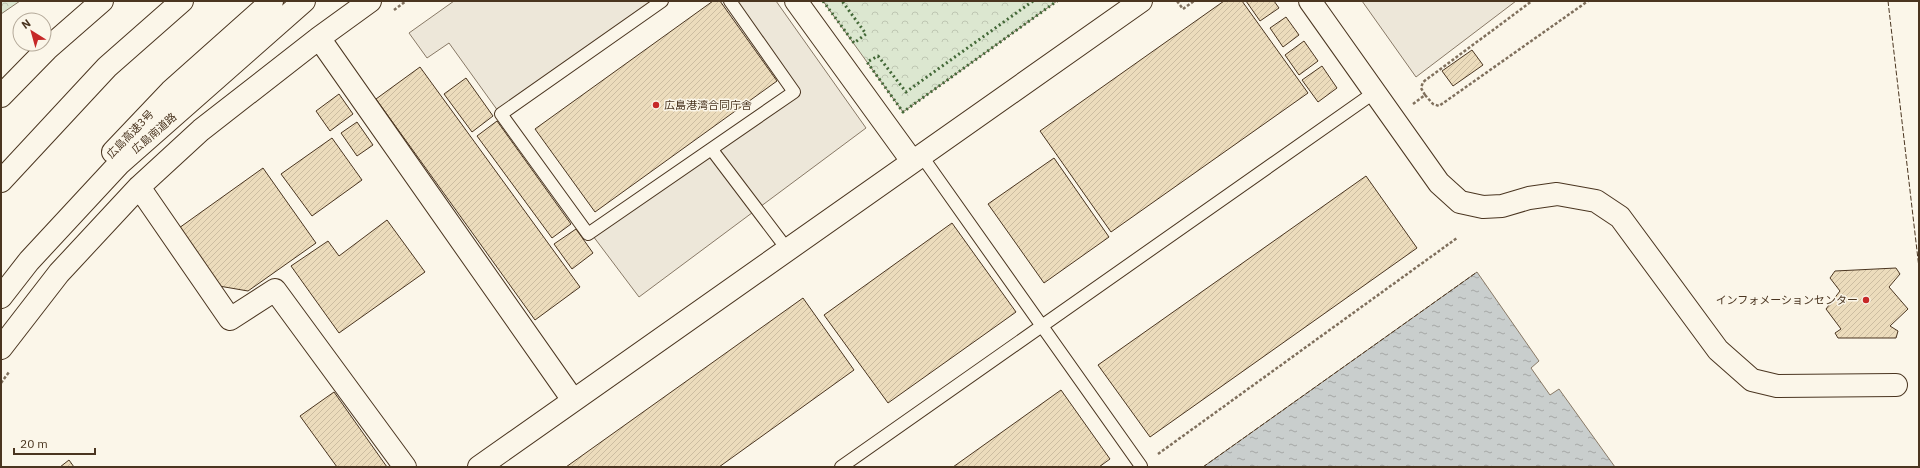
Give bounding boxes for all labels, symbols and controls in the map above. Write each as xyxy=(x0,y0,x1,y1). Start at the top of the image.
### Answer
north arrow xyxy=(12,12,52,52)
text: N xyxy=(19,16,33,32)
place label: 広島港湾合同庁舎 xyxy=(664,98,752,112)
marker: 広島港湾合同庁舎 xyxy=(651,100,661,110)
street label: 広島高速3号 xyxy=(104,107,156,161)
street label: 広島南道路 xyxy=(129,110,179,156)
place label: インフォメーションセンター xyxy=(1716,293,1858,307)
marker: インフォメーションセンター xyxy=(1861,295,1871,305)
scale bar xyxy=(14,430,95,456)
text: 20 m xyxy=(20,436,48,451)

